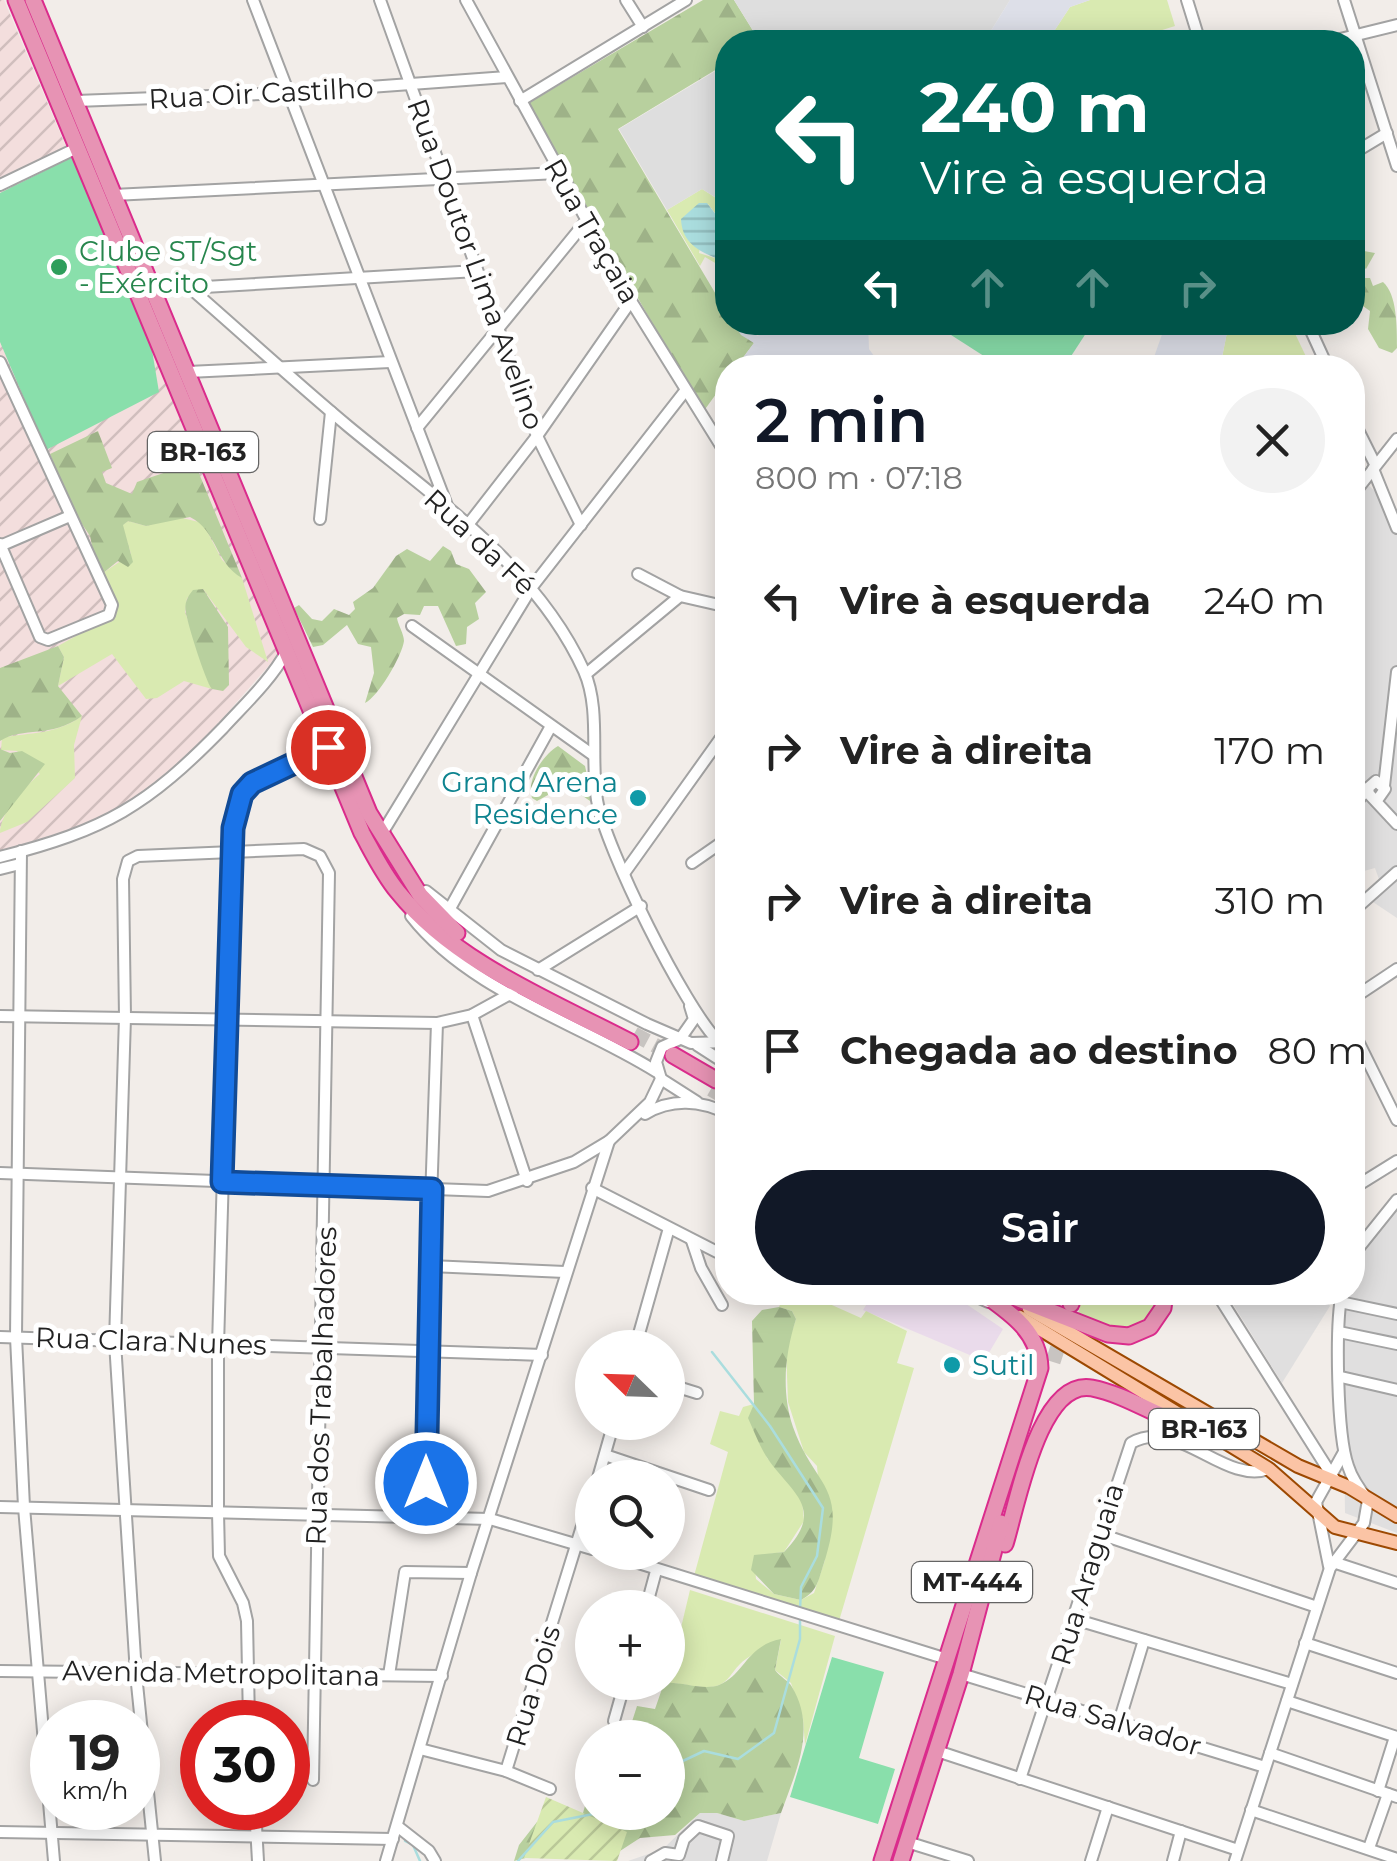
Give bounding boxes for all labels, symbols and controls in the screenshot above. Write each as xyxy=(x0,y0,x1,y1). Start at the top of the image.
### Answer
text: 240 m xyxy=(920,64,1150,150)
street label: Rua Oir Castilho xyxy=(148,70,374,116)
icon: left xyxy=(755,70,885,200)
street label: Rua Doutor Lima Avelino xyxy=(400,94,552,434)
text: Vire à esquerda xyxy=(920,150,1269,205)
street label: Rua Traçaia xyxy=(537,153,647,309)
place label: Clube ST/Sgt - Exército xyxy=(79,234,257,300)
marker: Clube ST/Sgt - Exército xyxy=(48,256,70,278)
icon: left xyxy=(855,260,910,315)
icon: ahead xyxy=(960,260,1015,315)
icon: ahead xyxy=(1065,260,1120,315)
icon: right xyxy=(1170,260,1225,315)
text: 2 min xyxy=(755,384,928,457)
button: close xyxy=(1220,388,1325,493)
road number: BR-163 xyxy=(148,432,258,472)
text: 800 m · 07:18 xyxy=(755,458,963,497)
street label: Rua da Fé xyxy=(417,482,543,602)
icon: left xyxy=(755,573,810,628)
text: Vire à esquerda xyxy=(840,577,1151,624)
text: 240 m xyxy=(1204,577,1325,624)
pin xyxy=(286,705,371,790)
icon: arrive xyxy=(301,720,356,775)
icon: right xyxy=(755,723,810,778)
text: Vire à direita xyxy=(840,727,1093,774)
text: 170 m xyxy=(1214,727,1325,774)
place label: Grand Arena Residence xyxy=(441,765,618,831)
marker: Grand Arena Residence xyxy=(627,787,649,809)
icon: right xyxy=(755,873,810,928)
text: Vire à direita xyxy=(840,877,1093,924)
text: 310 m xyxy=(1214,877,1325,924)
icon: arrive xyxy=(755,1023,810,1078)
text: Chegada ao destino xyxy=(840,1027,1238,1074)
text: 80 m xyxy=(1268,1027,1367,1074)
button: Sair xyxy=(755,1170,1325,1285)
street label: Rua dos Trabalhadores xyxy=(298,1226,344,1546)
street label: Rua Clara Nunes xyxy=(35,1320,267,1362)
north arrow xyxy=(575,1330,685,1440)
map controls xyxy=(575,1330,685,1830)
place label: Sutil xyxy=(972,1348,1034,1382)
marker: Sutil xyxy=(941,1354,963,1376)
road number: BR-163 xyxy=(1149,1409,1259,1449)
position arrow xyxy=(374,1431,478,1535)
button: search xyxy=(575,1460,685,1570)
street label: Rua Araguaia xyxy=(1043,1479,1131,1669)
road number: MT-444 xyxy=(912,1562,1032,1602)
button: + xyxy=(575,1590,685,1700)
street label: Rua Dois xyxy=(498,1621,568,1751)
street label: Avenida Metropolitana xyxy=(62,1653,380,1693)
street label: Rua Salvador xyxy=(1020,1677,1206,1763)
speed limit sign: 30 xyxy=(180,1700,310,1830)
button: − xyxy=(575,1720,685,1830)
text: 19 xyxy=(69,1722,121,1783)
text: km/h xyxy=(62,1775,128,1805)

